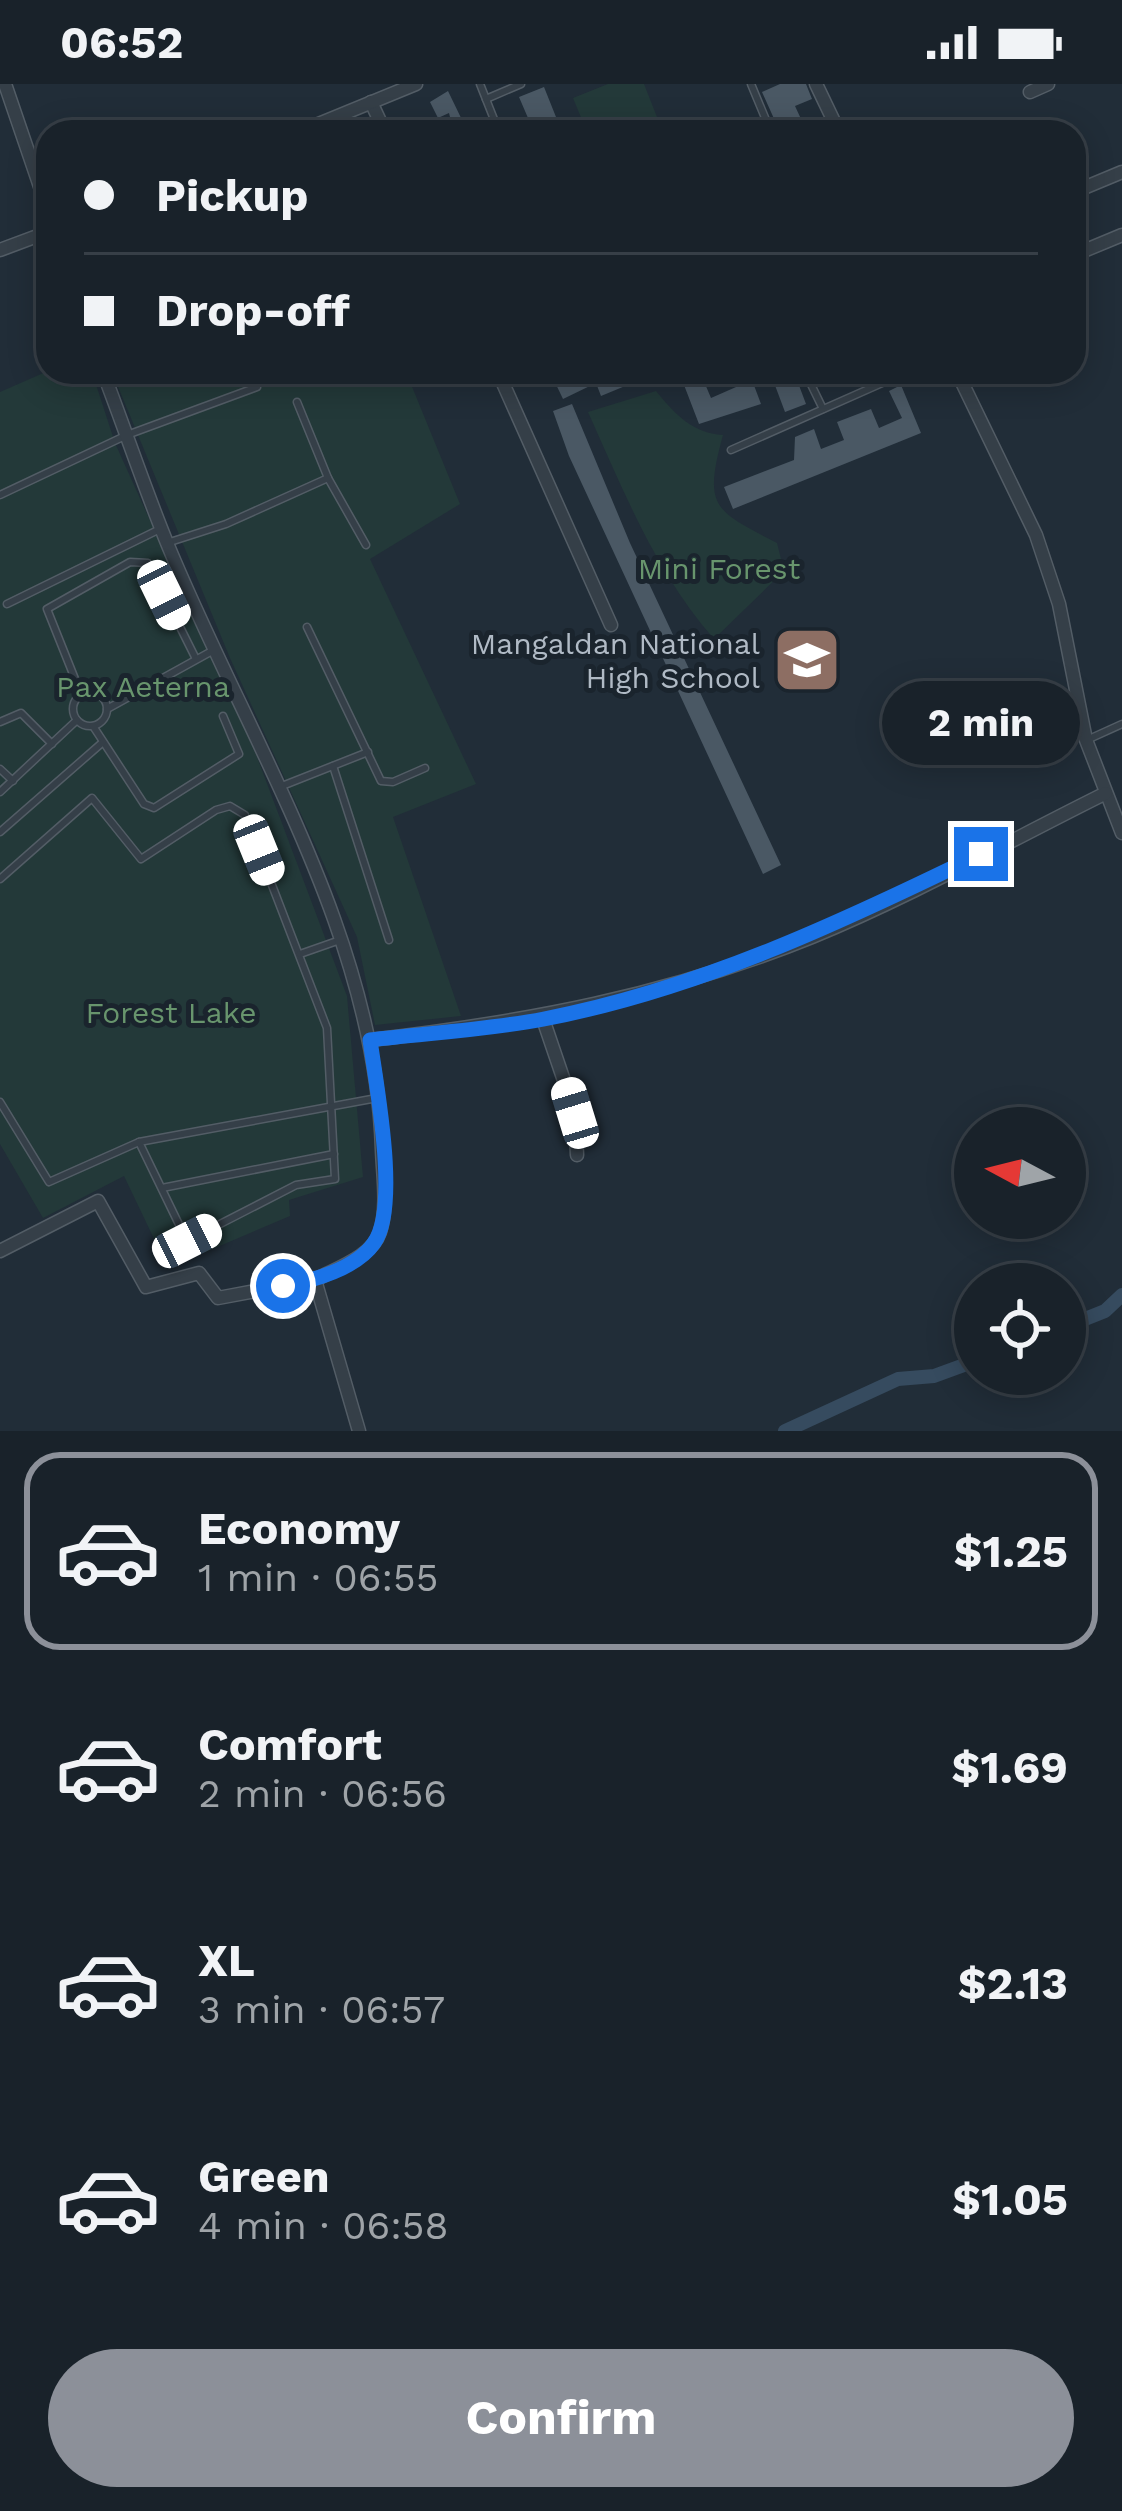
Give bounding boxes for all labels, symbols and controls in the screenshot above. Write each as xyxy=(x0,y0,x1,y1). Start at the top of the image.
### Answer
text: 06:52 xyxy=(60,16,183,69)
text: Pickup xyxy=(156,169,308,222)
text: Drop-off xyxy=(156,284,350,337)
park label: Mini Forest xyxy=(638,551,801,586)
car xyxy=(132,555,196,635)
school or university icon: Mangaldan National High School xyxy=(772,625,842,695)
place label: Mangaldan National High School xyxy=(471,626,760,695)
park label: Pax Aeterna xyxy=(56,669,230,704)
callout: 2 min xyxy=(882,680,1080,764)
text: 2 min xyxy=(928,700,1034,745)
car xyxy=(229,810,289,890)
route end xyxy=(954,827,1008,881)
park label: Forest Lake xyxy=(85,995,257,1030)
car xyxy=(547,1073,603,1153)
north arrow xyxy=(954,1107,1086,1239)
map controls xyxy=(954,1107,1086,1395)
car xyxy=(147,1209,227,1273)
route start xyxy=(256,1259,310,1313)
button: locate xyxy=(954,1263,1086,1395)
icon: car xyxy=(54,1497,162,1605)
text: Economy xyxy=(198,1502,400,1555)
text: $1.25 xyxy=(954,1525,1068,1578)
text: 1 min · 06:55 xyxy=(198,1555,439,1600)
icon: car xyxy=(54,1713,162,1821)
text: Comfort xyxy=(198,1718,382,1771)
text: $1.69 xyxy=(952,1741,1068,1794)
text: 2 min · 06:56 xyxy=(198,1771,447,1816)
icon: car xyxy=(54,1929,162,2037)
text: XL xyxy=(198,1934,255,1987)
text: $2.13 xyxy=(958,1957,1068,2010)
text: 3 min · 06:57 xyxy=(198,1987,445,2032)
icon: car xyxy=(54,2145,162,2253)
text: Green xyxy=(198,2150,330,2203)
text: $1.05 xyxy=(952,2173,1068,2226)
text: 4 min · 06:58 xyxy=(198,2203,448,2248)
button: Confirm xyxy=(48,2349,1074,2487)

